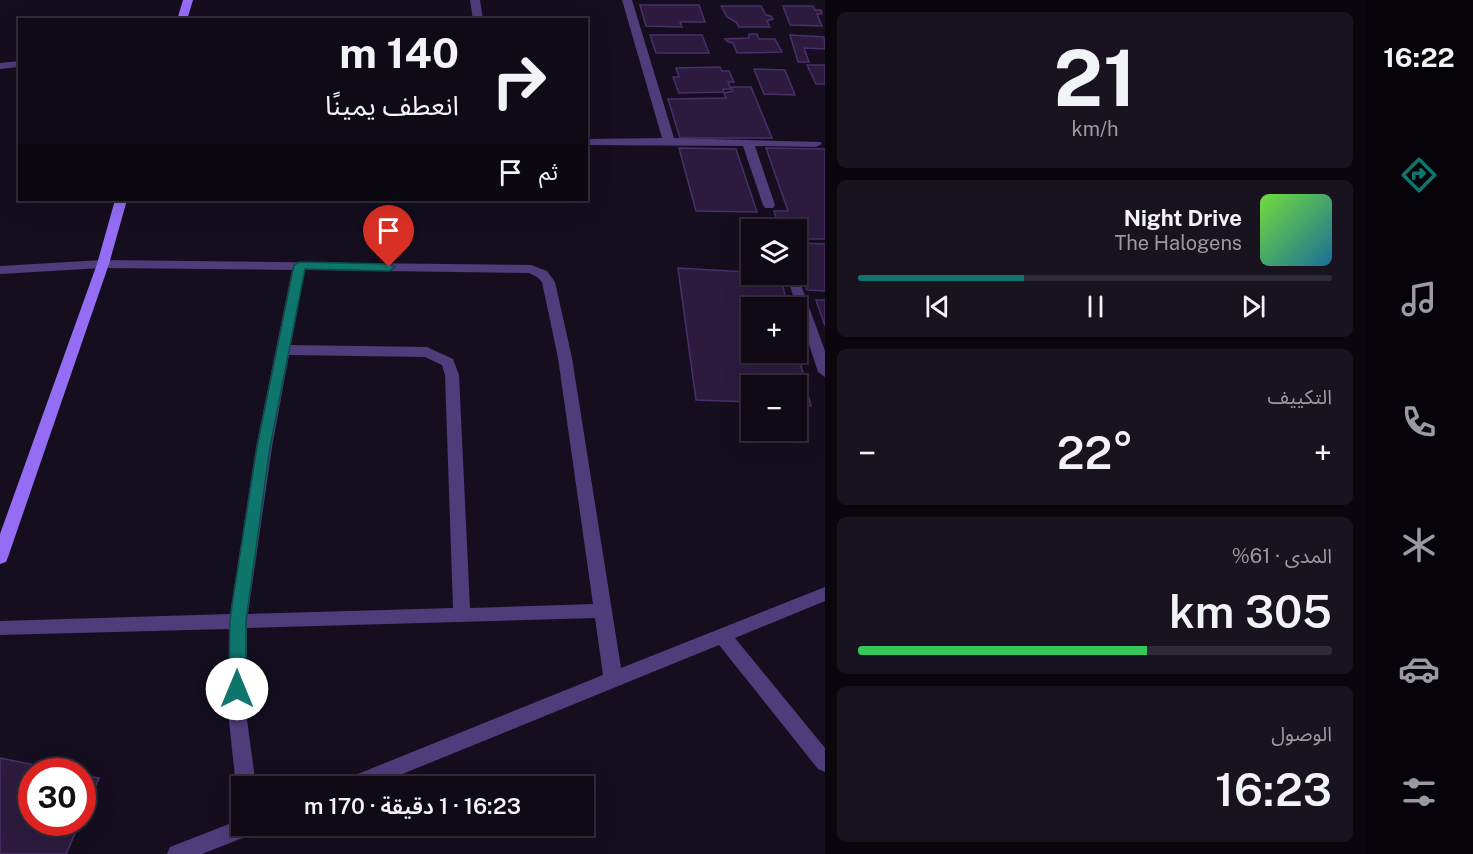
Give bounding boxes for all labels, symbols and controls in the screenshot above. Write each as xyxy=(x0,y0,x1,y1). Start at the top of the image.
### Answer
text: 140 m xyxy=(339,28,459,77)
text: 21 xyxy=(1054,32,1136,124)
text: 16:22 xyxy=(1383,41,1455,73)
icon: right xyxy=(480,42,558,120)
text: انعطف يمينًا xyxy=(325,89,459,121)
text: km/h xyxy=(1071,117,1119,141)
icon: directions xyxy=(1398,154,1440,196)
icon: arrive xyxy=(494,156,527,189)
text: ثم xyxy=(539,159,558,185)
pin xyxy=(363,205,414,267)
text: Night Drive xyxy=(1124,205,1242,231)
icon: arrive xyxy=(372,214,405,247)
map controls xyxy=(741,219,807,441)
button: layers xyxy=(741,219,807,285)
text: The Halogens xyxy=(1114,231,1242,255)
icon: music xyxy=(1398,278,1440,320)
icon: previous xyxy=(921,290,954,323)
icon: pause xyxy=(1079,290,1112,323)
icon: next xyxy=(1237,290,1270,323)
button: + xyxy=(741,297,807,363)
button: − xyxy=(741,375,807,441)
text: التكييف xyxy=(1268,385,1332,409)
icon: phone xyxy=(1398,401,1440,443)
text: 22° xyxy=(1057,426,1133,479)
text: − xyxy=(858,434,876,472)
text: + xyxy=(1314,434,1332,472)
icon: climate xyxy=(1398,524,1440,566)
text: المدى · 61% xyxy=(1232,544,1332,568)
text: 305 km xyxy=(1169,585,1332,638)
icon: car xyxy=(1398,648,1440,690)
position arrow xyxy=(205,657,269,721)
text: الوصول xyxy=(1271,722,1332,746)
speed limit sign: 30 xyxy=(18,758,96,836)
text: 16:23 xyxy=(1215,763,1332,816)
icon: filters xyxy=(1398,771,1440,813)
text: 16:23 · 1 دقيقة · 170 m xyxy=(304,793,521,819)

